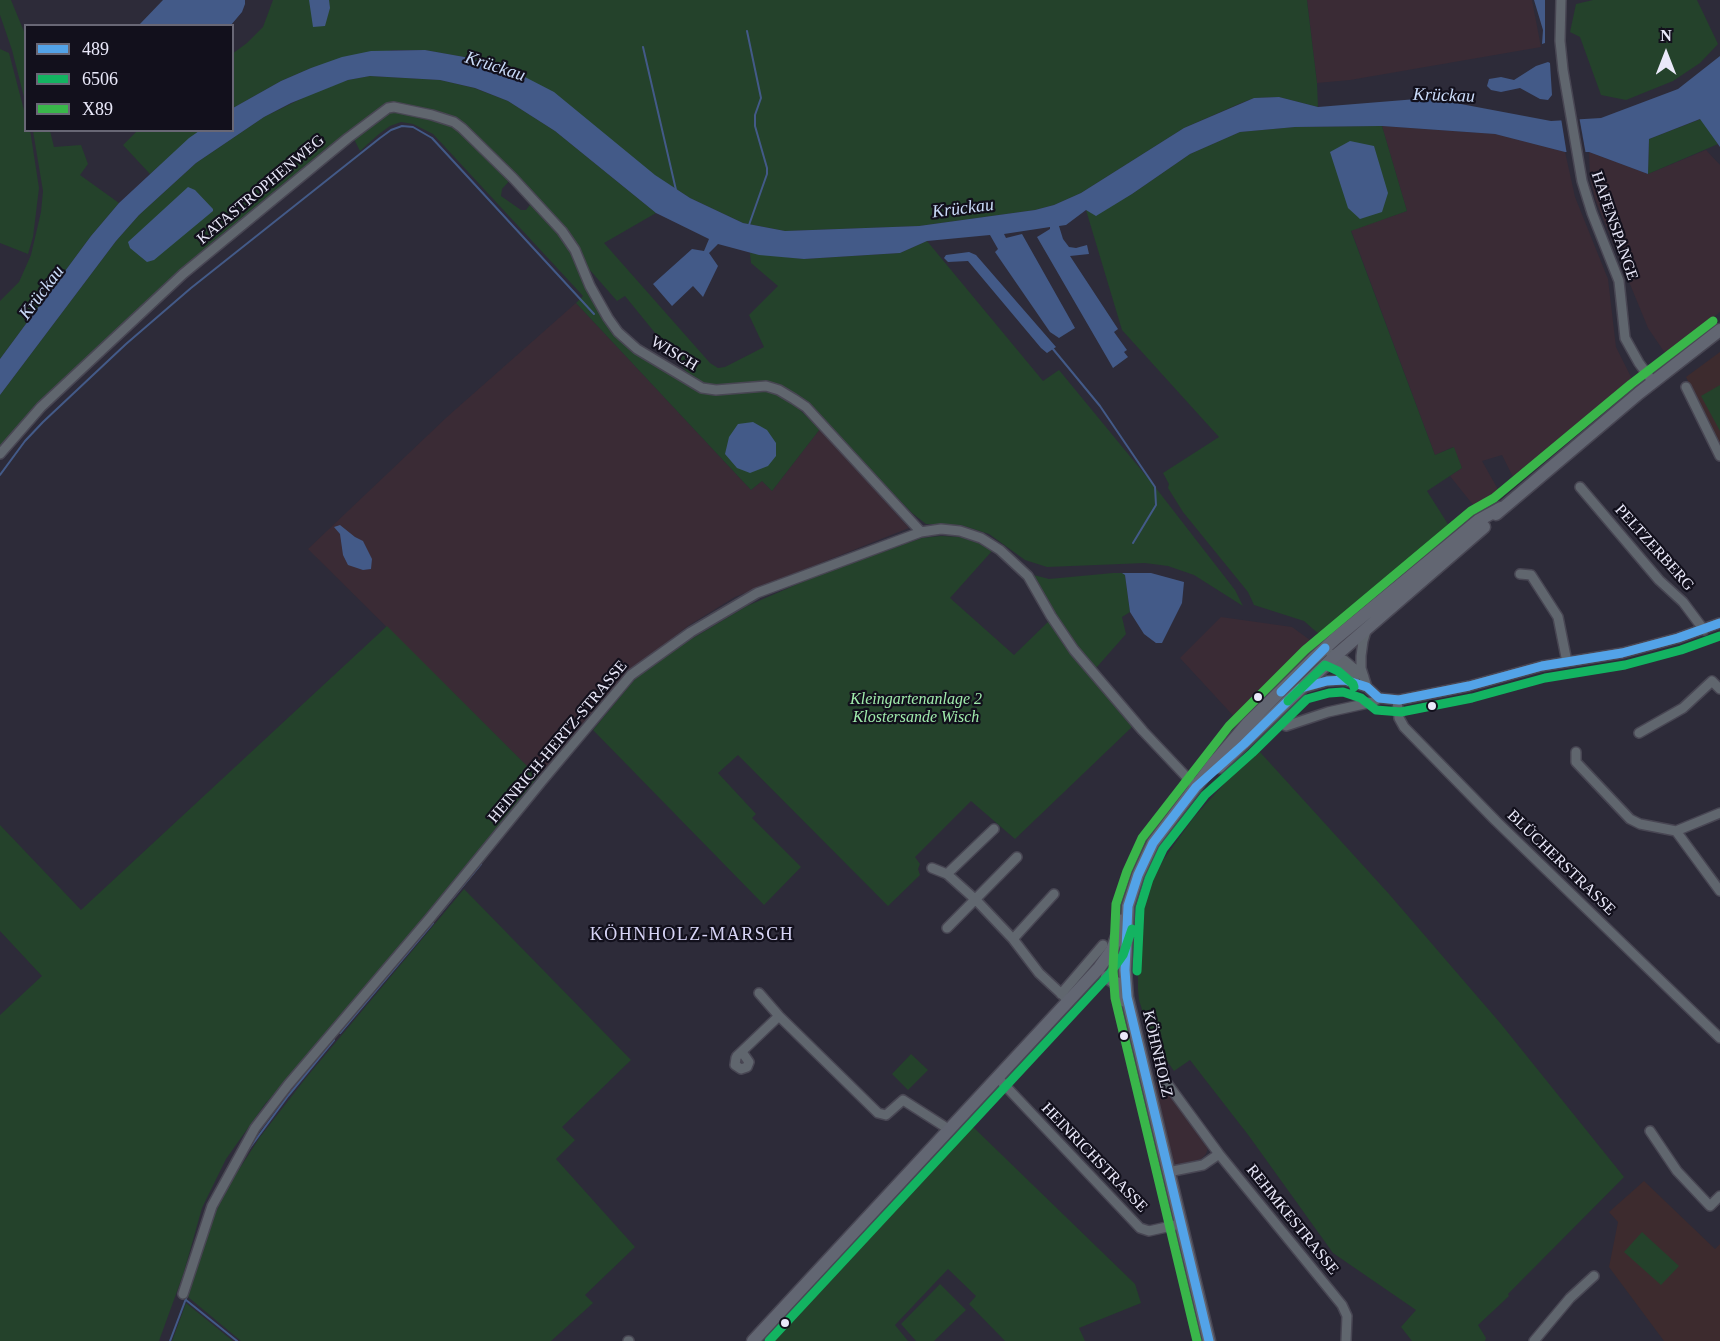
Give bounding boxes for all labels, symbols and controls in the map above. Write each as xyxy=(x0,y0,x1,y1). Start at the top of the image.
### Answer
legend xyxy=(24,24,234,132)
north arrow xyxy=(1636,24,1696,84)
text: N xyxy=(1660,27,1672,44)
text: 489 xyxy=(82,39,109,59)
water label: Krückau xyxy=(462,47,528,87)
text: 6506 xyxy=(82,69,118,89)
water label: Krückau xyxy=(1413,84,1475,108)
text: X89 xyxy=(82,99,113,119)
street label: KATASTROPHENWEG xyxy=(193,131,329,249)
street label: HAFENSPANGE xyxy=(1586,169,1642,283)
water label: Krückau xyxy=(931,195,995,223)
water label: Krückau xyxy=(15,262,69,324)
street label: WISCH xyxy=(647,332,701,376)
street label: PELTZERBERG xyxy=(1610,501,1698,595)
street label: HEINRICH-HERTZ-STRASSE xyxy=(484,657,632,827)
park label: Kleingartenanlage 2 Klostersande Wisch xyxy=(850,690,982,728)
unlabelled marker xyxy=(1252,691,1264,703)
unlabelled marker xyxy=(1426,700,1438,712)
street label: BLÜCHERSTRASSE xyxy=(1503,806,1619,920)
district label: KÖHNHOLZ-MARSCH xyxy=(590,924,794,946)
street label: KÖHNHOLZ xyxy=(1138,1009,1176,1099)
unlabelled marker xyxy=(1118,1030,1130,1042)
street label: HEINRICHSTRASSE xyxy=(1037,1099,1151,1217)
street label: REHMKESTRASSE xyxy=(1242,1161,1342,1279)
unlabelled marker xyxy=(779,1317,791,1329)

